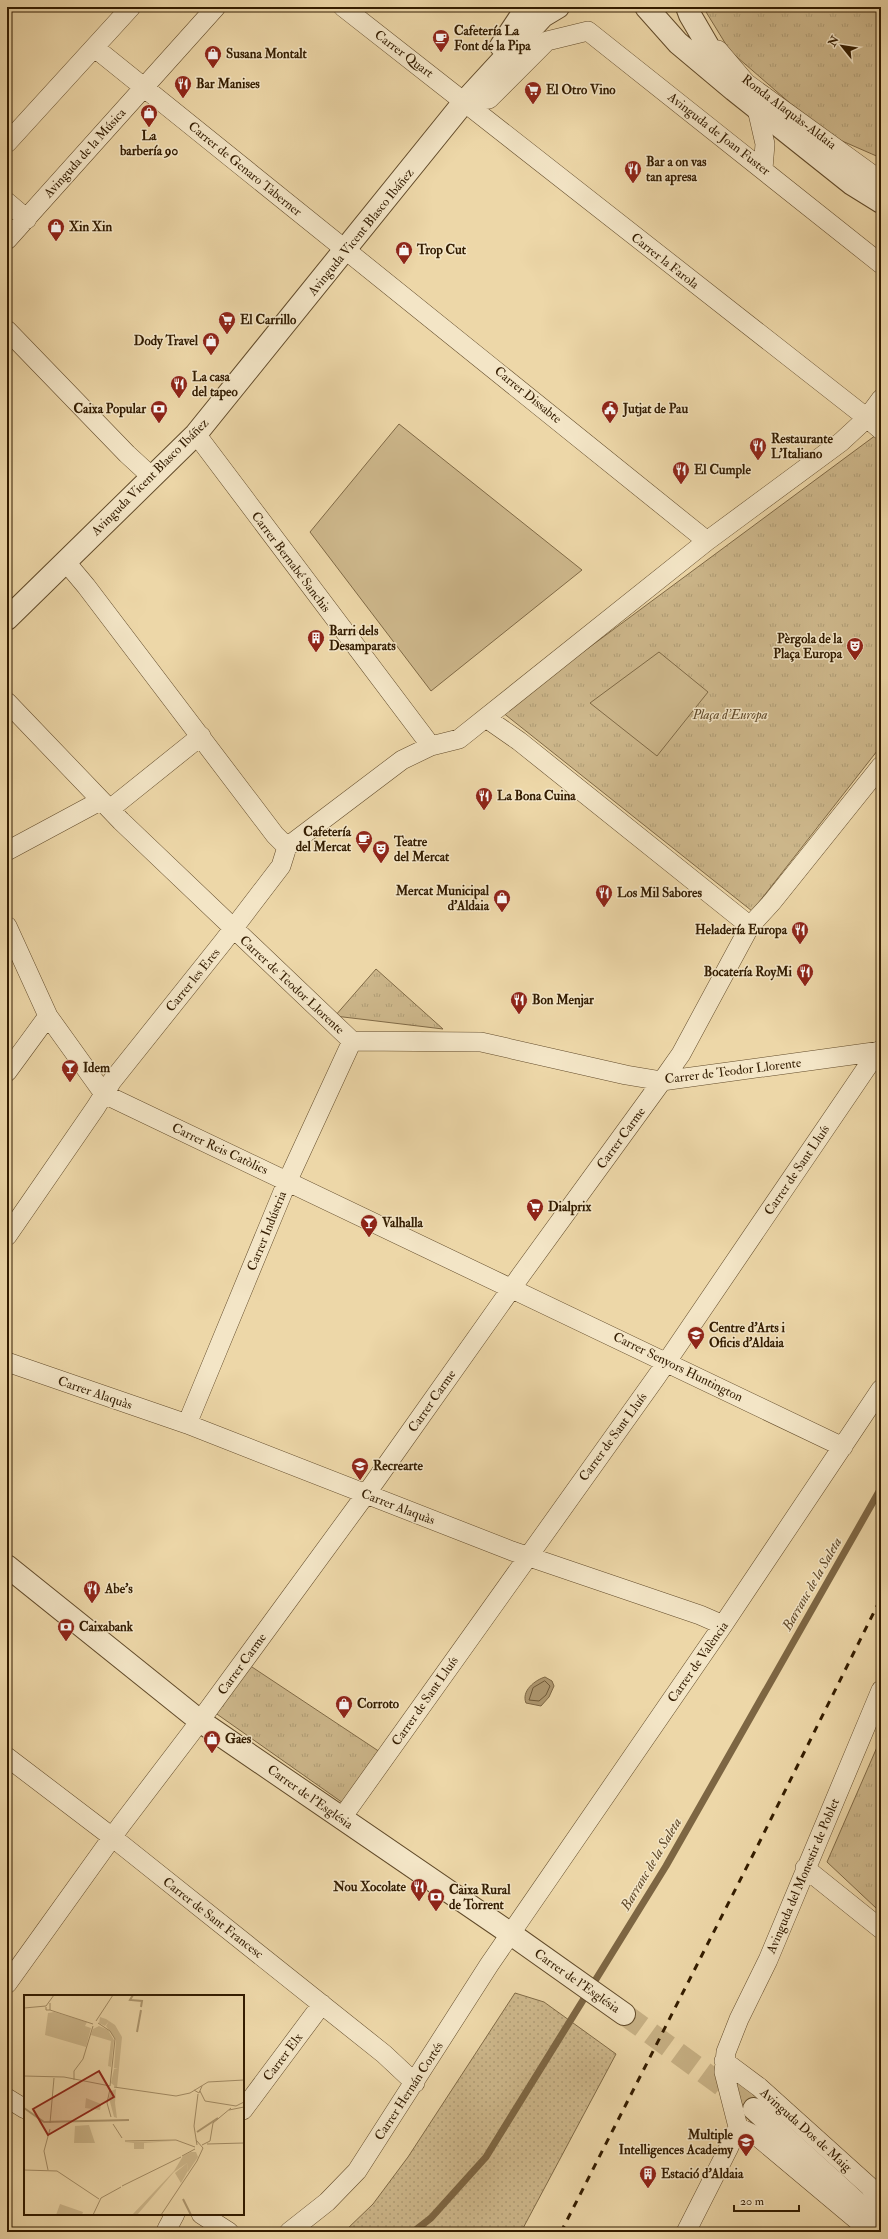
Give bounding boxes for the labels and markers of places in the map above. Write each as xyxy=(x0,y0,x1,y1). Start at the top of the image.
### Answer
place label: Cafetería La Font de la Pipa xyxy=(454,23,531,55)
cafe icon: Cafetería La Font de la Pipa xyxy=(431,28,451,53)
shop icon: Susana Montalt xyxy=(203,44,223,69)
place label: Susana Montalt xyxy=(226,46,308,62)
restaurant icon: Bar Manises xyxy=(173,74,193,99)
place label: Bar Manises xyxy=(196,76,260,92)
supermarket icon: El Otro Vino xyxy=(523,80,543,105)
place label: El Otro Vino xyxy=(546,82,616,98)
shop icon: La barbería 90 xyxy=(139,103,159,128)
place label: La barbería 90 xyxy=(119,128,178,159)
place label: Bar a on vas tan apresa xyxy=(646,154,707,186)
restaurant icon: Bar a on vas tan apresa xyxy=(623,159,643,184)
shop icon: Xin Xin xyxy=(46,217,66,242)
place label: Xin Xin xyxy=(69,219,112,235)
shop icon: Trop Cut xyxy=(394,240,414,265)
place label: Trop Cut xyxy=(416,242,467,259)
supermarket icon: El Carrillo xyxy=(217,310,237,335)
place label: El Carrillo xyxy=(240,312,297,328)
shop icon: Dody Travel xyxy=(201,331,221,356)
place label: Dody Travel xyxy=(134,333,199,350)
place label: La casa del tapeo xyxy=(192,369,238,401)
restaurant icon: La casa del tapeo xyxy=(169,374,189,399)
bank icon: Caixa Popular xyxy=(149,399,169,424)
public building icon: Jutjat de Pau xyxy=(600,399,620,424)
place label: Caixa Popular xyxy=(74,401,147,418)
place label: Jutjat de Pau xyxy=(622,401,688,418)
place label: Restaurante L'Italiano xyxy=(771,431,833,462)
restaurant icon: Restaurante L'Italiano xyxy=(748,436,768,461)
restaurant icon: El Cumple xyxy=(671,460,691,485)
place label: El Cumple xyxy=(694,462,751,479)
place label: Barri dels Desamparats xyxy=(329,623,396,655)
building icon: Barri dels Desamparats xyxy=(306,628,326,653)
place label: Pèrgola de la Plaça Europa xyxy=(773,631,843,663)
theatre icon: Pèrgola de la Plaça Europa xyxy=(845,636,865,661)
restaurant icon: La Bona Cuina xyxy=(474,786,494,811)
place label: La Bona Cuina xyxy=(497,788,576,804)
place label: Cafetería del Mercat xyxy=(296,824,352,855)
cafe icon: Cafetería del Mercat xyxy=(354,829,374,854)
place label: Teatre del Mercat xyxy=(393,834,450,865)
theatre icon: Teatre del Mercat xyxy=(371,839,391,864)
place label: Mercat Municipal d'Aldaia xyxy=(395,883,490,914)
restaurant icon: Los Mil Sabores xyxy=(594,883,614,908)
place label: Los Mil Sabores xyxy=(617,885,702,901)
shop icon: Mercat Municipal d'Aldaia xyxy=(492,888,512,913)
restaurant icon: Heladería Europa xyxy=(790,920,810,945)
place label: Heladería Europa xyxy=(695,922,788,939)
restaurant icon: Bocatería RoyMi xyxy=(795,962,815,987)
place label: Bocatería RoyMi xyxy=(704,964,793,981)
restaurant icon: Bon Menjar xyxy=(509,990,529,1015)
place label: Bon Menjar xyxy=(532,992,595,1008)
bar icon: Idem xyxy=(60,1058,80,1083)
place label: Idem xyxy=(83,1060,111,1076)
supermarket icon: Dialprix xyxy=(525,1197,545,1222)
place label: Dialprix xyxy=(548,1199,592,1216)
bar icon: Valhalla xyxy=(359,1213,379,1238)
place label: Valhalla xyxy=(381,1215,424,1231)
place label: Centre d'Arts i Oficis d'Aldaia xyxy=(709,1320,786,1351)
school or university icon: Centre d'Arts i Oficis d'Aldaia xyxy=(686,1325,706,1350)
school or university icon: Recrearte xyxy=(350,1456,370,1481)
place label: Recrearte xyxy=(373,1458,424,1474)
restaurant icon: Abe's xyxy=(82,1579,102,1604)
place label: Abe's xyxy=(104,1581,133,1597)
bank icon: Caixabank xyxy=(56,1617,76,1642)
place label: Caixabank xyxy=(79,1619,134,1635)
shop icon: Corroto xyxy=(334,1694,354,1719)
place label: Corroto xyxy=(357,1696,400,1712)
shop icon: Gaes xyxy=(202,1729,222,1754)
place label: Gaes xyxy=(225,1731,252,1747)
restaurant icon: Nou Xocolate xyxy=(409,1877,429,1902)
place label: Nou Xocolate xyxy=(332,1879,407,1895)
place label: Caixa Rural de Torrent xyxy=(449,1882,511,1913)
bank icon: Caixa Rural de Torrent xyxy=(426,1887,446,1912)
place label: Multiple Intelligences Academy xyxy=(619,2127,734,2159)
school or university icon: Multiple Intelligences Academy xyxy=(736,2132,756,2157)
building icon: Estació d'Aldaia xyxy=(638,2164,658,2189)
place label: Estació d'Aldaia xyxy=(661,2166,744,2182)

